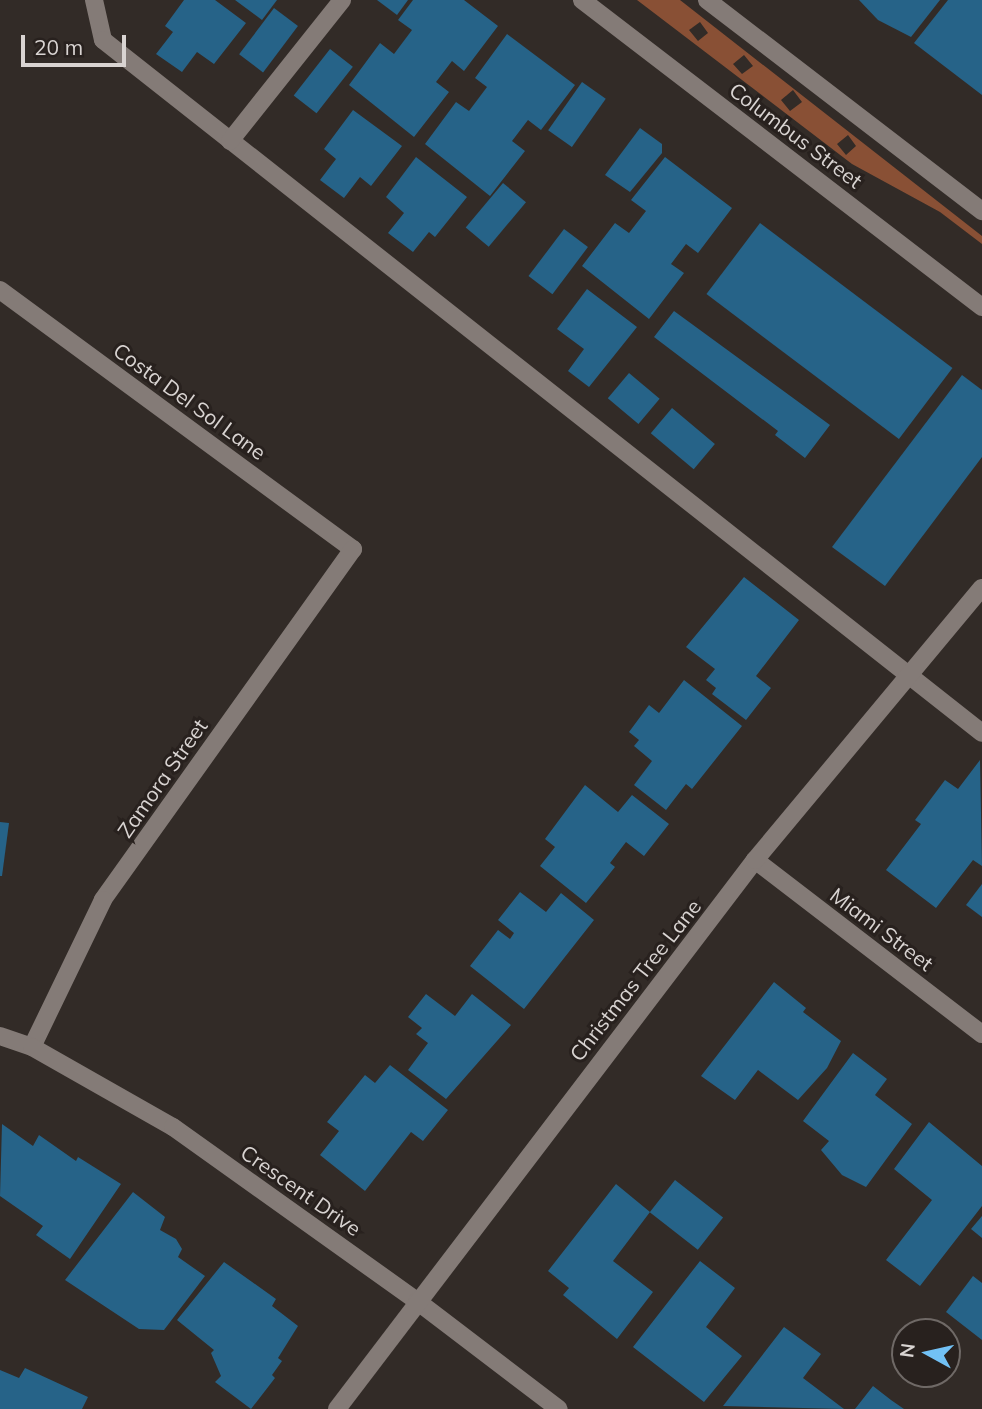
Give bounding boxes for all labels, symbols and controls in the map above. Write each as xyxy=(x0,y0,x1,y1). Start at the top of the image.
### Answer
scale bar xyxy=(24,21,130,65)
text: 20 m xyxy=(34,34,83,60)
street label: Columbus Street xyxy=(725,77,867,193)
street label: Costa Del Sol Lane xyxy=(109,337,271,465)
street label: Zamora Street xyxy=(112,714,212,842)
street label: Miami Street xyxy=(825,882,939,976)
street label: Christmas Tree Lane xyxy=(564,894,706,1066)
street label: Crescent Drive xyxy=(236,1139,366,1241)
north arrow xyxy=(891,1318,961,1388)
text: N xyxy=(894,1342,920,1359)

